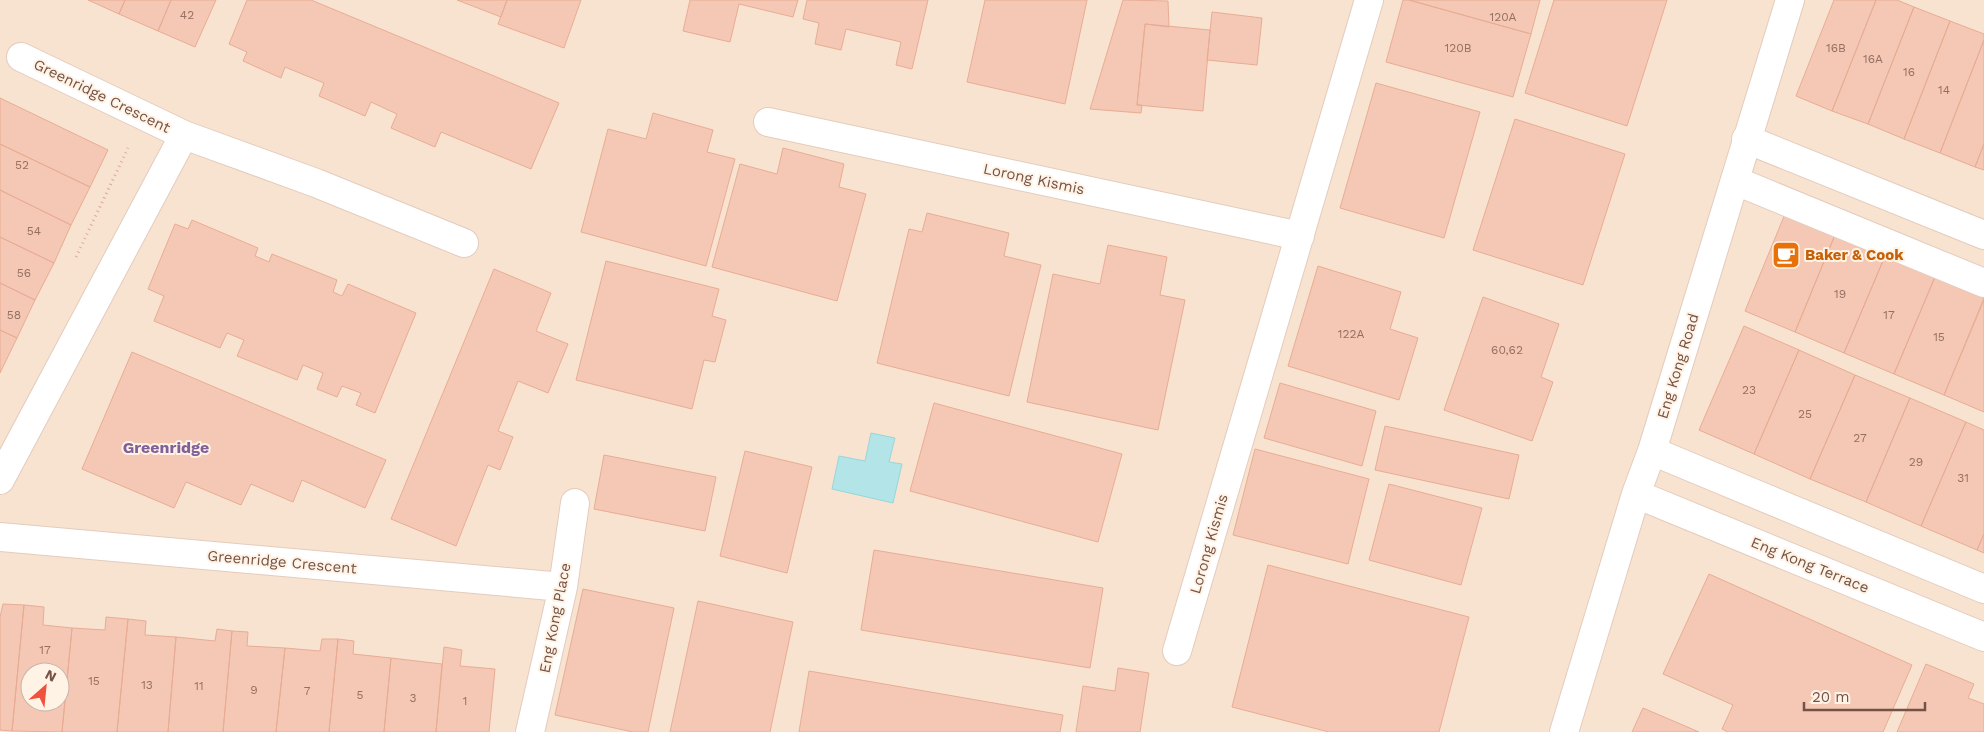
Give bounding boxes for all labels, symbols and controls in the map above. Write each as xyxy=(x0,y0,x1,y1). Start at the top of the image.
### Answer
house number: 42 xyxy=(180,8,194,22)
house number: 120A xyxy=(1489,10,1517,24)
house number: 120B xyxy=(1445,41,1472,55)
house number: 16B xyxy=(1826,41,1846,55)
house number: 16A xyxy=(1863,52,1883,66)
street label: Greenridge Crescent xyxy=(31,55,174,137)
house number: 16 xyxy=(1903,65,1915,79)
house number: 14 xyxy=(1938,83,1950,97)
house number: 52 xyxy=(15,158,29,172)
street label: Lorong Kismis xyxy=(982,159,1086,199)
house number: 54 xyxy=(27,224,41,238)
cafe icon: Baker & Cook xyxy=(1771,240,1801,270)
place label: Baker & Cook xyxy=(1805,246,1904,264)
house number: 56 xyxy=(17,266,31,280)
house number: 19 xyxy=(1834,287,1846,301)
house number: 58 xyxy=(7,308,21,322)
house number: 17 xyxy=(1883,308,1895,322)
street label: Eng Kong Road xyxy=(1653,311,1703,421)
house number: 122A xyxy=(1338,327,1364,341)
house number: 15 xyxy=(1933,330,1945,344)
house number: 60,62 xyxy=(1491,343,1523,357)
house number: 23 xyxy=(1742,383,1756,397)
house number: 25 xyxy=(1798,407,1812,421)
house number: 27 xyxy=(1853,431,1867,445)
district label: Greenridge xyxy=(123,438,209,457)
house number: 29 xyxy=(1909,455,1923,469)
house number: 31 xyxy=(1957,471,1969,485)
street label: Lorong Kismis xyxy=(1186,492,1232,596)
street label: Eng Kong Terrace xyxy=(1748,533,1872,597)
street label: Greenridge Crescent xyxy=(207,547,358,578)
street label: Eng Kong Place xyxy=(535,561,575,675)
house number: 17 xyxy=(39,643,51,657)
north arrow xyxy=(20,662,70,712)
text: N xyxy=(43,666,59,685)
house number: 15 xyxy=(88,674,100,688)
house number: 13 xyxy=(141,678,153,692)
house number: 11 xyxy=(194,679,204,693)
scale bar xyxy=(1804,680,1925,712)
house number: 9 xyxy=(250,683,258,697)
house number: 7 xyxy=(304,684,311,698)
house number: 5 xyxy=(357,688,364,702)
text: 20 m xyxy=(1812,688,1850,706)
house number: 3 xyxy=(410,691,417,705)
house number: 1 xyxy=(463,694,467,708)

